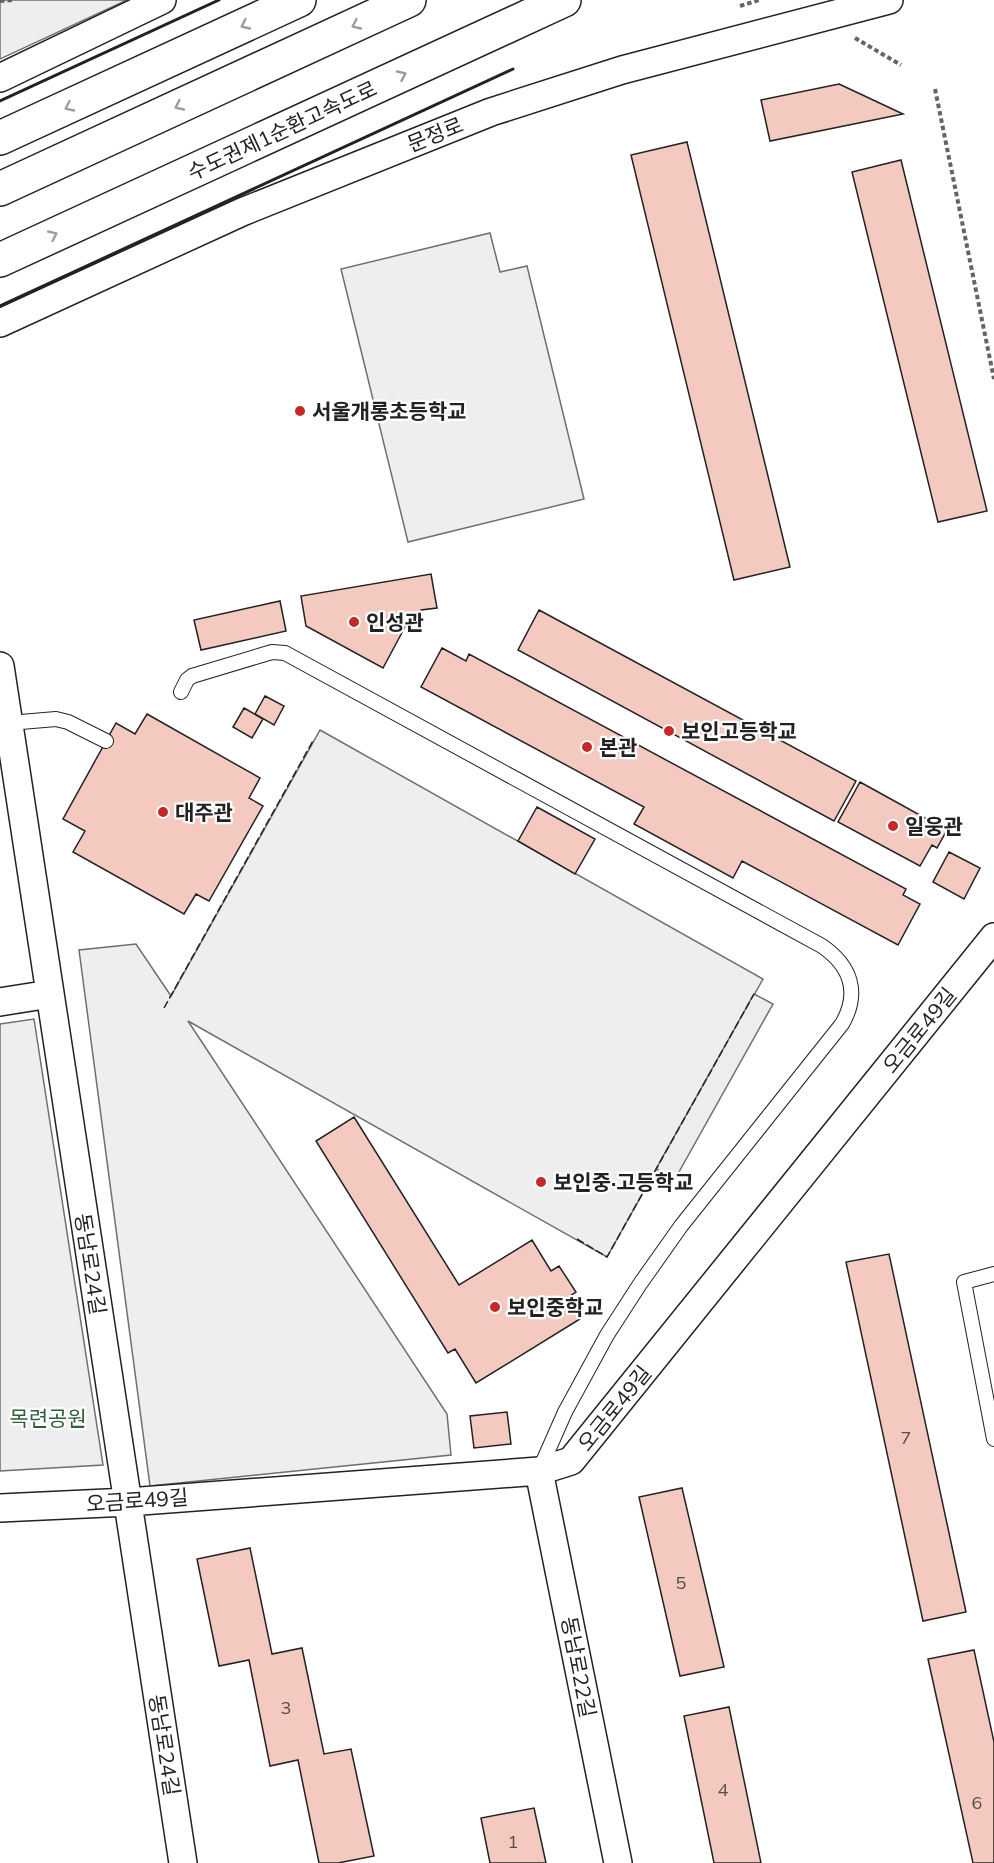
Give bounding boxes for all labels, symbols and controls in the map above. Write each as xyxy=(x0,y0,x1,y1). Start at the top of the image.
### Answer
one-way arrow xyxy=(241,17,252,29)
one-way arrow xyxy=(351,17,362,29)
one-way arrow xyxy=(395,70,406,82)
street label: 수도권제1순환고속도로 xyxy=(183,75,381,185)
one-way arrow xyxy=(64,99,75,111)
one-way arrow xyxy=(174,99,185,111)
street label: 문정로 xyxy=(403,111,467,157)
one-way arrow xyxy=(47,231,58,243)
place label: 서울개롱초등학교 xyxy=(312,398,467,424)
marker: 서울개롱초등학교 xyxy=(293,404,307,418)
place label: 인성관 xyxy=(366,609,424,635)
marker: 인성관 xyxy=(347,615,361,629)
place label: 보인고등학교 xyxy=(681,718,797,744)
marker: 보인고등학교 xyxy=(662,724,676,738)
place label: 본관 xyxy=(599,734,638,760)
marker: 본관 xyxy=(580,740,594,754)
place label: 대주관 xyxy=(175,799,233,825)
marker: 대주관 xyxy=(156,805,170,819)
place label: 일웅관 xyxy=(905,813,963,839)
marker: 일웅관 xyxy=(886,819,900,833)
street label: 오금로49길 xyxy=(877,982,961,1078)
place label: 보인중·고등학교 xyxy=(553,1169,694,1195)
marker: 보인중·고등학교 xyxy=(534,1175,548,1189)
street label: 동남로24길 xyxy=(70,1211,112,1317)
place label: 보인중학교 xyxy=(507,1294,604,1320)
marker: 보인중학교 xyxy=(488,1300,502,1314)
street label: 오금로49길 xyxy=(572,1360,656,1456)
park label: 목련공원 xyxy=(9,1405,87,1431)
house number: 7 xyxy=(901,1426,911,1449)
street label: 오금로49길 xyxy=(85,1483,189,1517)
house number: 5 xyxy=(676,1571,687,1594)
street label: 동남로22길 xyxy=(556,1614,602,1720)
street label: 동남로24길 xyxy=(144,1692,186,1798)
house number: 3 xyxy=(281,1696,291,1719)
house number: 4 xyxy=(718,1778,729,1801)
house number: 6 xyxy=(972,1791,982,1814)
house number: 1 xyxy=(508,1830,518,1853)

